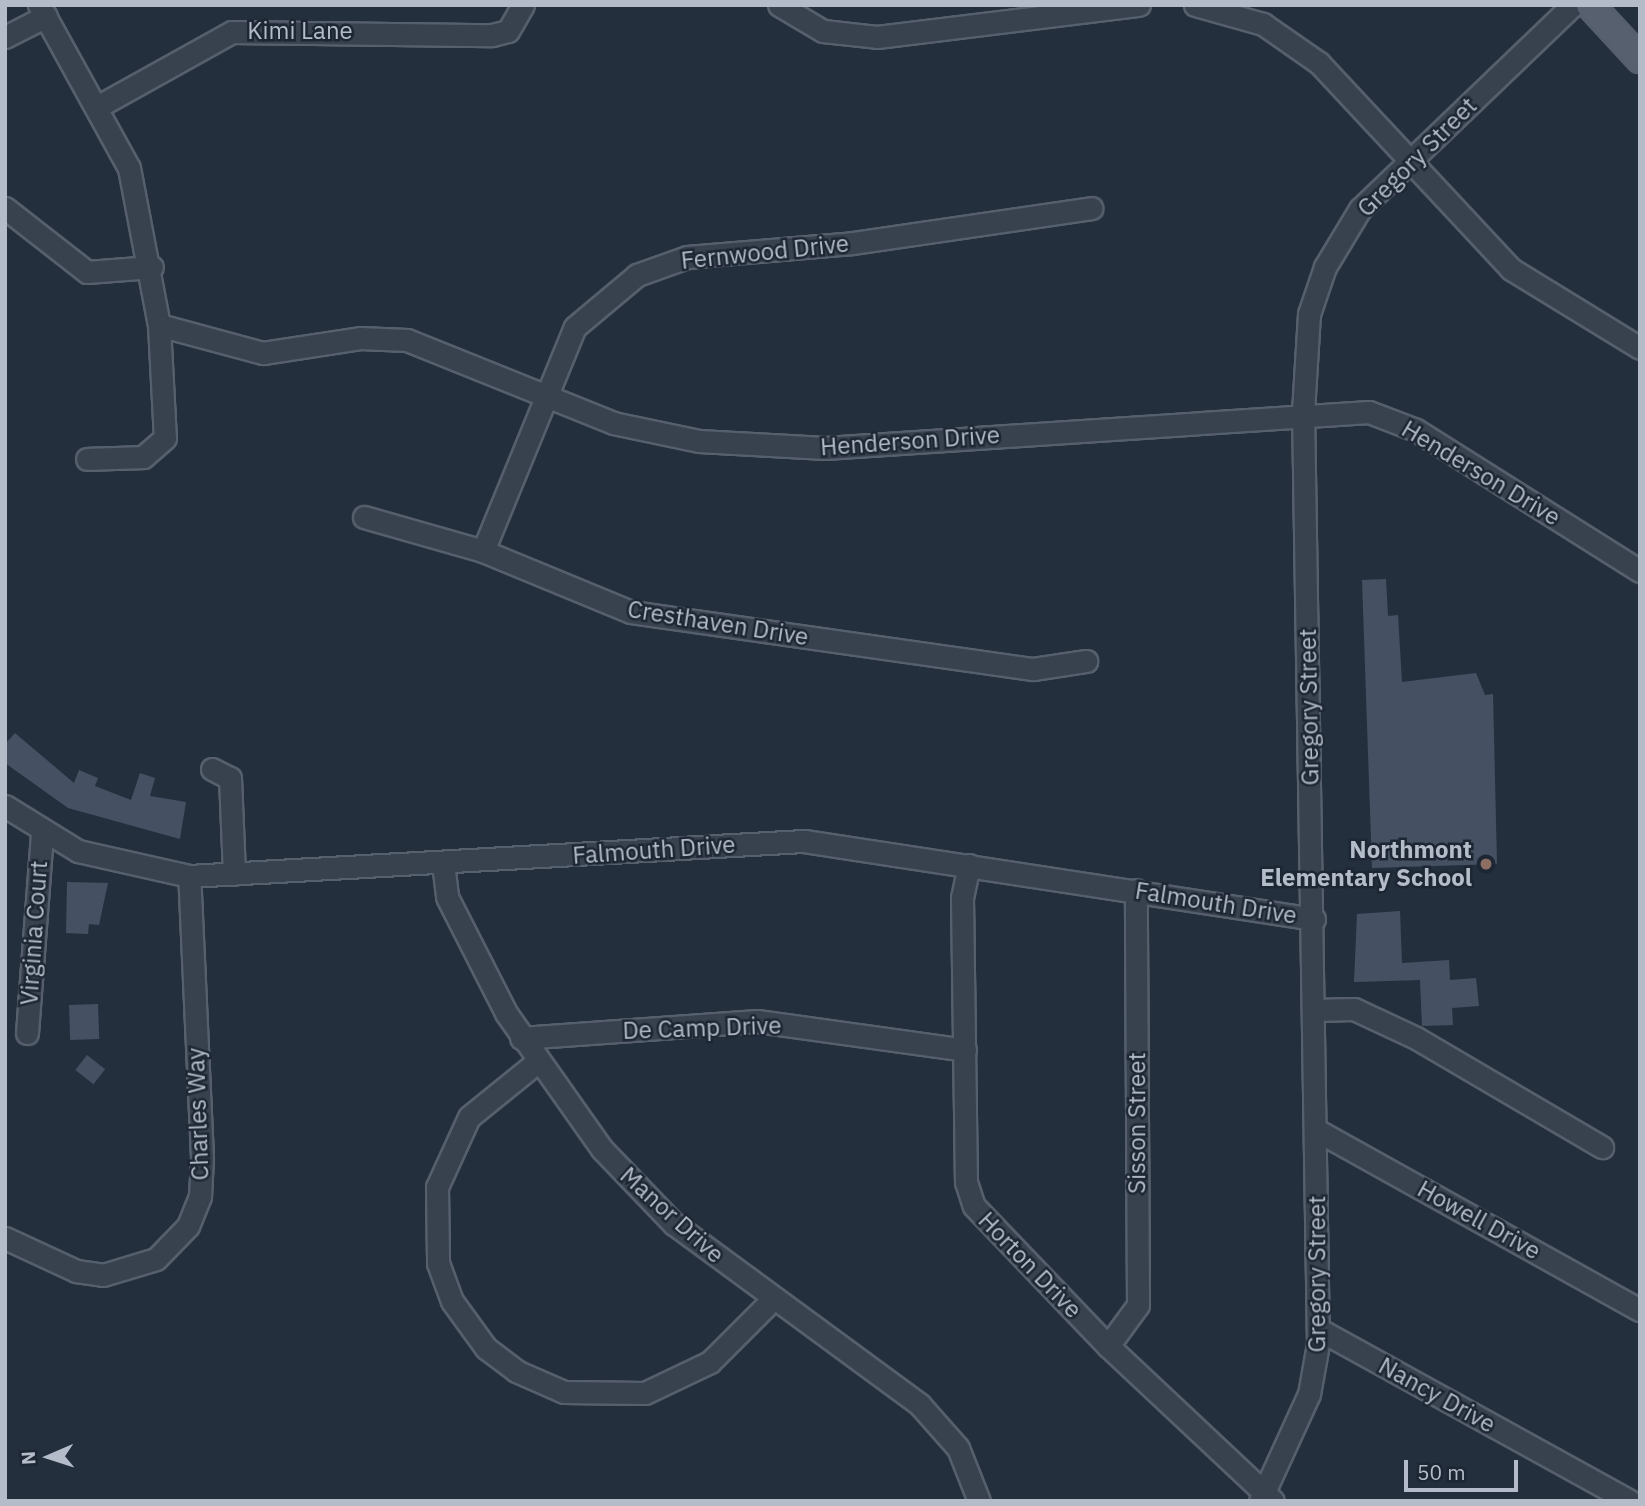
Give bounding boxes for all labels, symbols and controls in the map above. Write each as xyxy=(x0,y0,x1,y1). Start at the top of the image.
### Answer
street label: Kimi Lane xyxy=(247,17,353,45)
street label: Gregory Street xyxy=(1351,91,1483,223)
street label: Fernwood Drive xyxy=(680,229,850,275)
street label: Henderson Drive xyxy=(1397,414,1565,532)
street label: Henderson Drive xyxy=(819,420,1001,462)
street label: Cresthaven Drive xyxy=(625,594,811,652)
street label: Gregory Street xyxy=(1293,628,1325,786)
street label: Falmouth Drive xyxy=(572,830,736,870)
place label: Northmont Elementary School xyxy=(1260,836,1472,892)
marker: Northmont Elementary School xyxy=(1478,856,1494,872)
street label: Virginia Court xyxy=(15,860,53,1006)
street label: Falmouth Drive xyxy=(1133,876,1299,930)
street label: De Camp Drive xyxy=(622,1011,782,1045)
street label: Charles Way xyxy=(181,1047,215,1181)
street label: Sisson Street xyxy=(1123,1052,1151,1194)
street label: Manor Drive xyxy=(614,1161,730,1269)
street label: Howell Drive xyxy=(1413,1174,1545,1266)
street label: Gregory Street xyxy=(1303,1195,1331,1353)
street label: Horton Drive xyxy=(972,1206,1088,1324)
street label: Nancy Drive xyxy=(1374,1351,1500,1439)
north arrow xyxy=(14,1422,84,1492)
scale bar xyxy=(1407,1446,1521,1490)
text: N xyxy=(16,1451,40,1466)
text: 50 m xyxy=(1417,1458,1466,1486)

